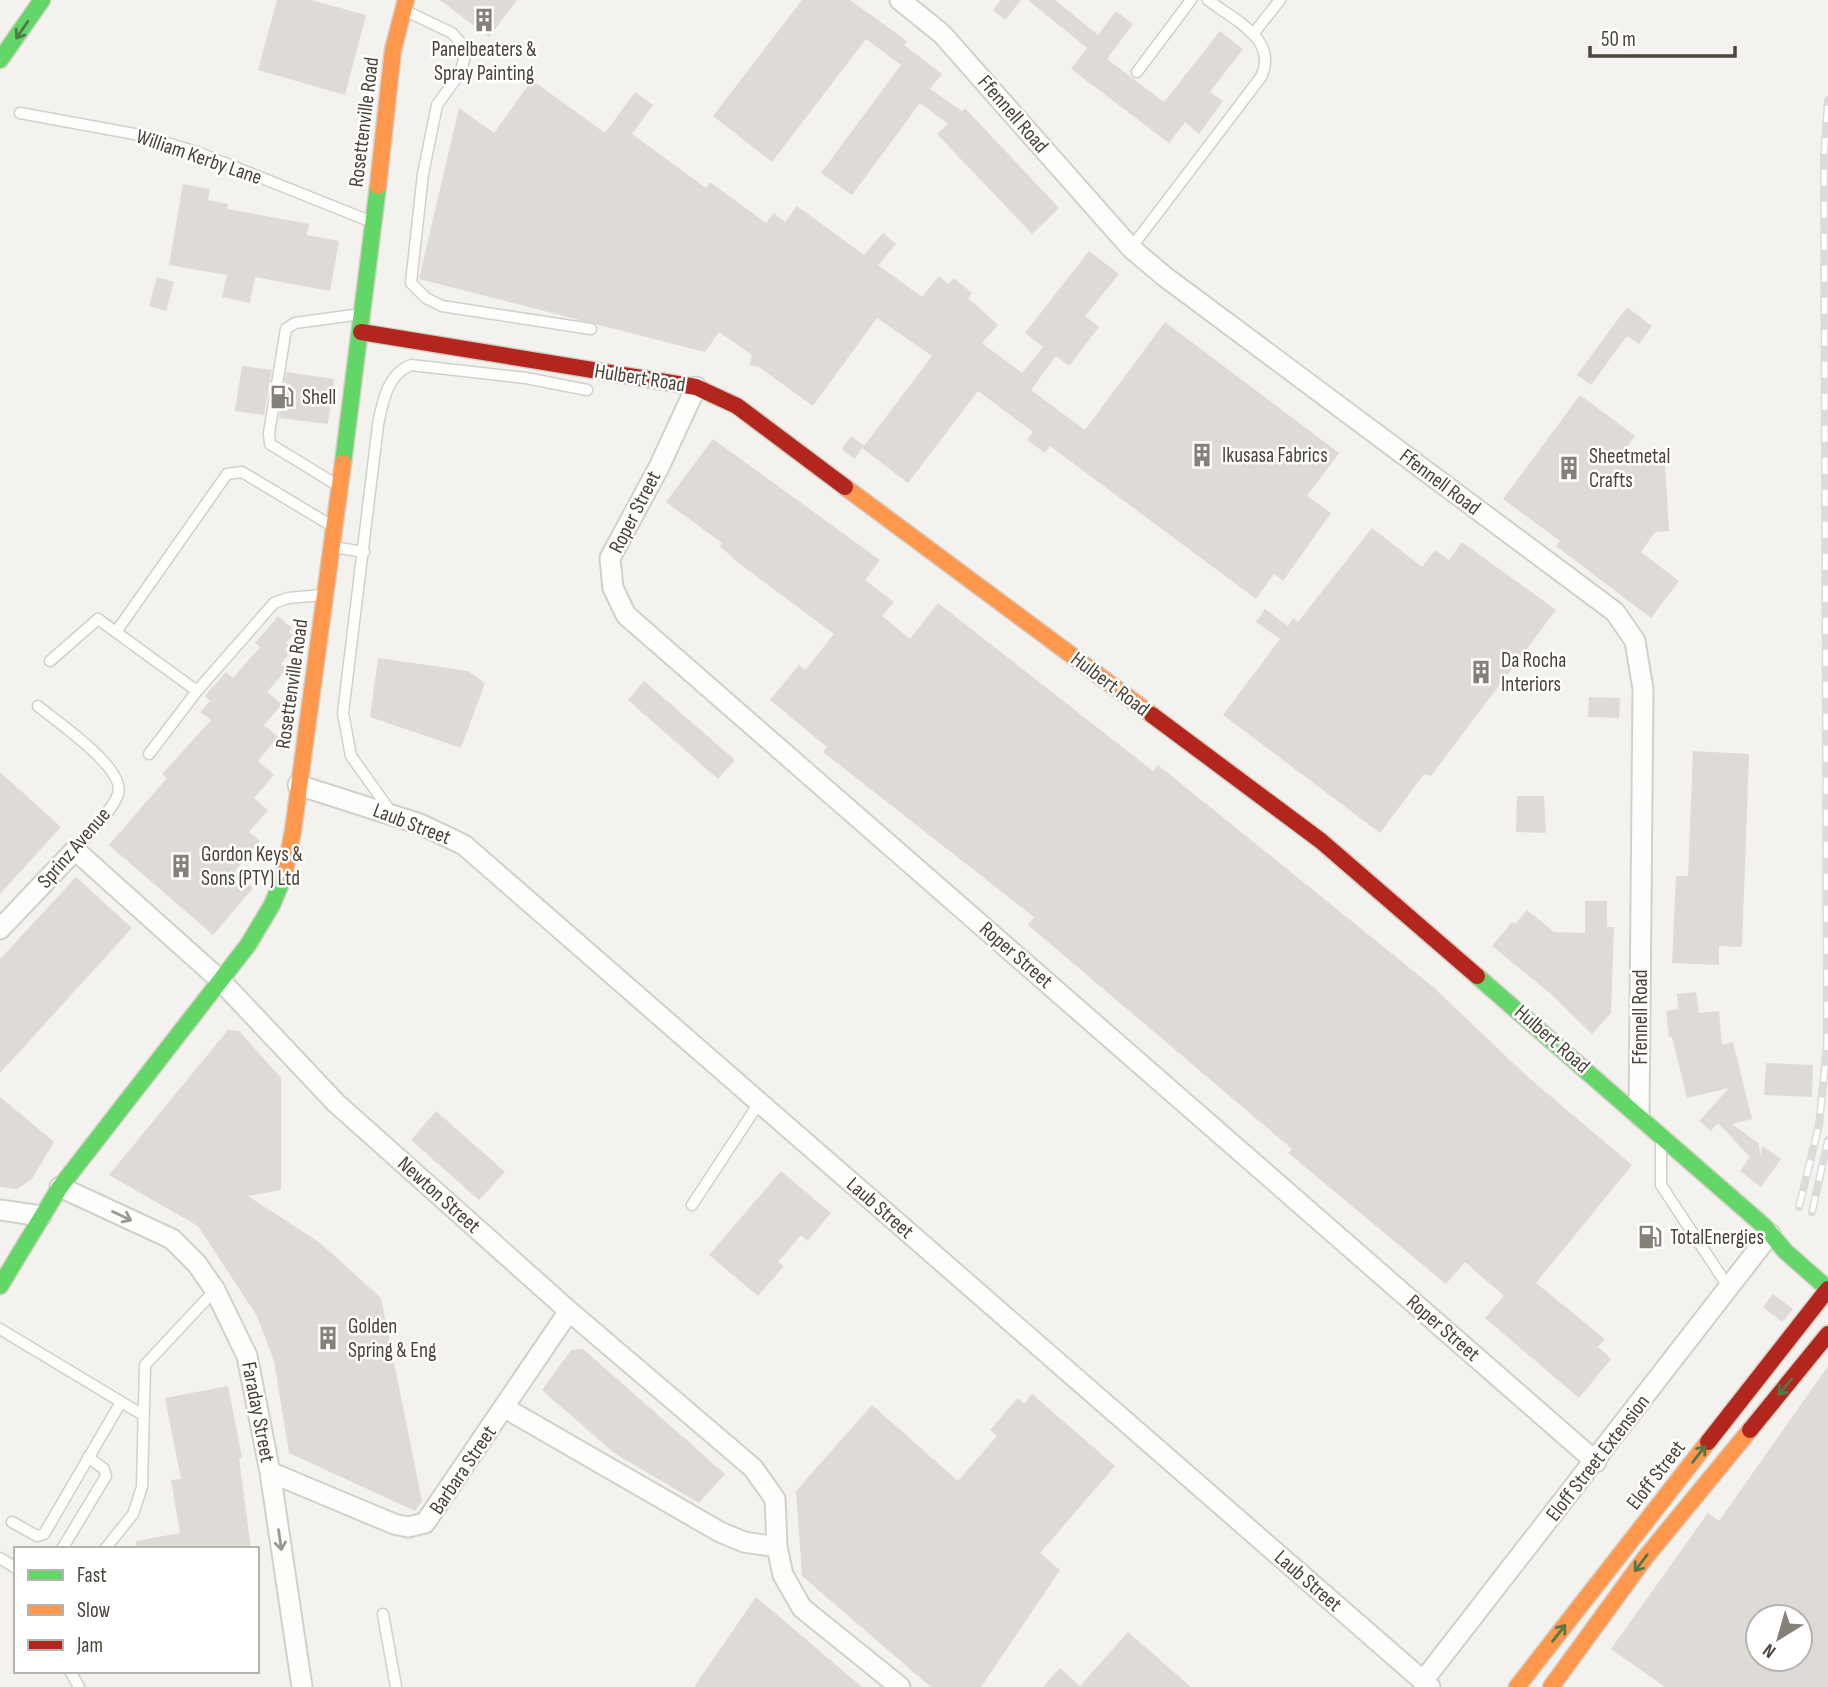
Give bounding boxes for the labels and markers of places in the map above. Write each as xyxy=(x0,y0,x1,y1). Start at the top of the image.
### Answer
building icon: Panelbeaters & Spray Painting xyxy=(470,6,498,34)
place label: Panelbeaters & Spray Painting xyxy=(431,37,537,86)
fuel station icon: Shell xyxy=(268,383,296,411)
place label: Shell xyxy=(302,385,336,410)
building icon: Ikusasa Fabrics xyxy=(1188,441,1216,469)
place label: Ikusasa Fabrics xyxy=(1222,443,1328,468)
place label: Sheetmetal Crafts xyxy=(1589,444,1670,493)
building icon: Sheetmetal Crafts xyxy=(1555,454,1583,482)
place label: Da Rocha Interiors xyxy=(1501,648,1566,697)
building icon: Da Rocha Interiors xyxy=(1467,658,1495,686)
place label: Gordon Keys & Sons (PTY) Ltd xyxy=(201,842,303,891)
building icon: Gordon Keys & Sons (PTY) Ltd xyxy=(167,852,195,880)
fuel station icon: TotalEnergies xyxy=(1636,1223,1664,1251)
place label: TotalEnergies xyxy=(1670,1225,1764,1250)
place label: Golden Spring & Eng xyxy=(348,1314,436,1363)
building icon: Golden Spring & Eng xyxy=(314,1324,342,1352)

